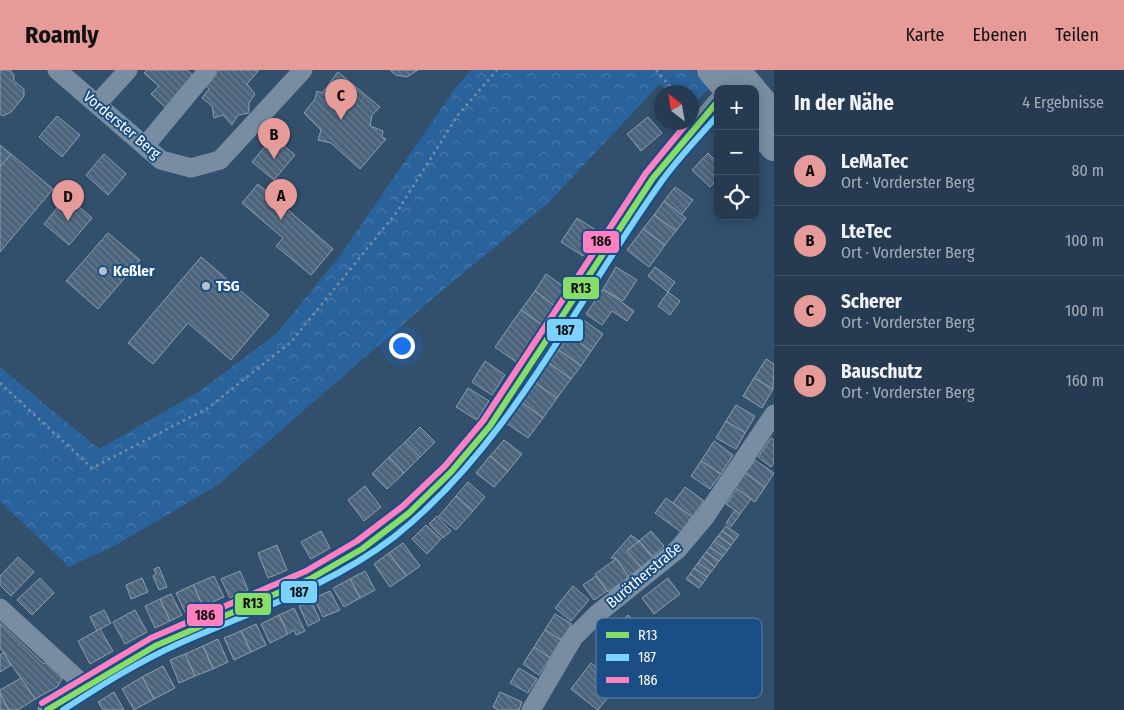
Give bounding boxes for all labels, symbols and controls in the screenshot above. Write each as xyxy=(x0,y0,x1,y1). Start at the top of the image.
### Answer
text: Roamly xyxy=(25,21,99,49)
text: Karte xyxy=(905,24,944,46)
text: Ebenen xyxy=(972,24,1027,46)
text: Teilen xyxy=(1055,24,1099,46)
pin: C xyxy=(325,79,357,120)
north arrow xyxy=(654,85,699,130)
map controls xyxy=(714,85,759,220)
button: + xyxy=(714,85,759,130)
street label: Vorderster Berg xyxy=(80,87,164,163)
text: In der Nähe xyxy=(794,90,894,116)
text: 4 Ergebnisse xyxy=(1022,93,1104,112)
pin: B xyxy=(258,118,290,159)
button: − xyxy=(714,130,759,175)
text: LeMaTec xyxy=(841,150,908,173)
text: A xyxy=(806,161,814,180)
text: 80 m xyxy=(1072,161,1104,180)
text: Ort · Vorderster Berg xyxy=(841,173,975,192)
button: locate xyxy=(714,175,759,220)
pin: A xyxy=(265,179,297,220)
pin: D xyxy=(52,180,84,221)
text: LteTec xyxy=(841,220,891,243)
line badge: 186 xyxy=(582,230,620,254)
text: B xyxy=(806,231,814,250)
text: 100 m xyxy=(1065,231,1104,250)
text: 186 xyxy=(591,233,611,250)
text: Ort · Vorderster Berg xyxy=(841,243,975,262)
place label: Keßler xyxy=(113,262,155,280)
marker: Keßler xyxy=(97,265,109,277)
line badge: R13 xyxy=(562,276,600,300)
place label: TSG xyxy=(216,277,240,295)
marker: TSG xyxy=(200,280,212,292)
text: R13 xyxy=(571,280,592,297)
text: Scherer xyxy=(841,290,902,313)
text: C xyxy=(806,301,814,320)
text: 100 m xyxy=(1065,301,1104,320)
text: Ort · Vorderster Berg xyxy=(841,313,975,332)
line badge: 187 xyxy=(546,318,584,342)
text: 187 xyxy=(555,322,575,339)
your location xyxy=(389,333,415,359)
text: Bauschutz xyxy=(841,360,922,383)
text: D xyxy=(805,371,815,390)
text: 160 m xyxy=(1065,371,1104,390)
text: Ort · Vorderster Berg xyxy=(841,383,975,402)
street label: Burötherstraße xyxy=(603,538,685,612)
line badge: 187 xyxy=(280,580,318,604)
text: 187 xyxy=(289,584,309,601)
line badge: R13 xyxy=(234,592,272,616)
text: R13 xyxy=(243,595,264,612)
line badge: 186 xyxy=(186,603,224,627)
text: 186 xyxy=(195,607,215,624)
legend xyxy=(596,618,762,698)
text: R13 xyxy=(638,627,657,644)
text: 187 xyxy=(638,649,656,666)
text: 186 xyxy=(638,672,657,689)

